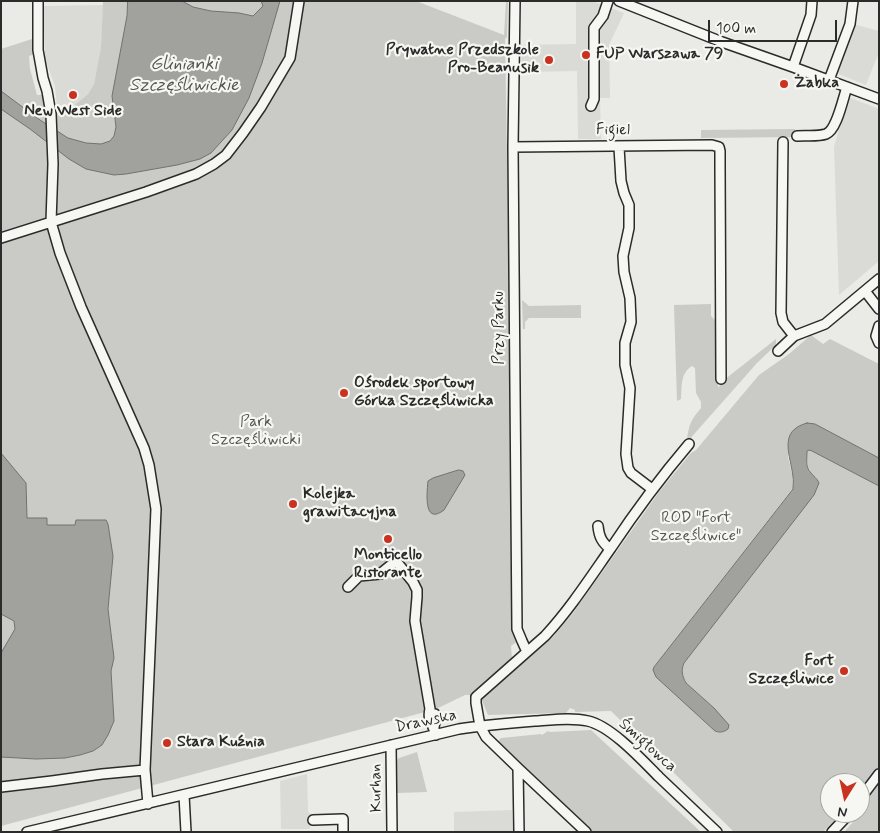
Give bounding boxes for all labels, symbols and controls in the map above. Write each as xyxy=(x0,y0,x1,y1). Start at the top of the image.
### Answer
scale bar xyxy=(710,10,839,42)
text: 100 m xyxy=(716,19,756,39)
place label: Prywatne Przedszkole Pro-Beanusik xyxy=(386,41,539,79)
place label: FUP Warszawa 79 xyxy=(596,45,723,65)
marker: FUP Warszawa 79 xyxy=(580,49,592,61)
water label: Glinianki Szczęśliwickie xyxy=(129,54,239,96)
marker: Prywatne Przedszkole Pro-Beanusik xyxy=(543,54,555,66)
place label: Żabka xyxy=(794,74,839,94)
marker: Żabka xyxy=(778,78,790,90)
marker: New West Side xyxy=(67,89,79,101)
place label: New West Side xyxy=(24,102,122,122)
street label: Figiel xyxy=(596,121,630,141)
street label: Przy Parku xyxy=(490,291,510,365)
place label: Ośrodek sportowy Górka Szczęśliwicka xyxy=(354,374,494,412)
marker: Ośrodek sportowy Górka Szczęśliwicka xyxy=(338,387,350,399)
park label: Park Szczęśliwicki xyxy=(211,413,301,451)
place label: Kolejka grawitacyjna xyxy=(303,485,397,523)
marker: Kolejka grawitacyjna xyxy=(287,498,299,510)
park label: ROD "Fort Szczęśliwice" xyxy=(651,509,741,547)
marker: Monticello Ristorante xyxy=(382,533,394,545)
place label: Monticello Ristorante xyxy=(354,546,422,584)
place label: Fort Szczęśliwice xyxy=(749,652,834,690)
marker: Fort Szczęśliwice xyxy=(838,665,850,677)
street label: Drawska xyxy=(393,706,459,738)
street label: Śmigłowca xyxy=(614,715,680,777)
place label: Stara Kuźnia xyxy=(177,733,265,753)
marker: Stara Kuźnia xyxy=(161,737,173,749)
street label: Kurhan xyxy=(367,764,387,812)
north arrow xyxy=(820,773,870,823)
text: N xyxy=(836,802,849,821)

